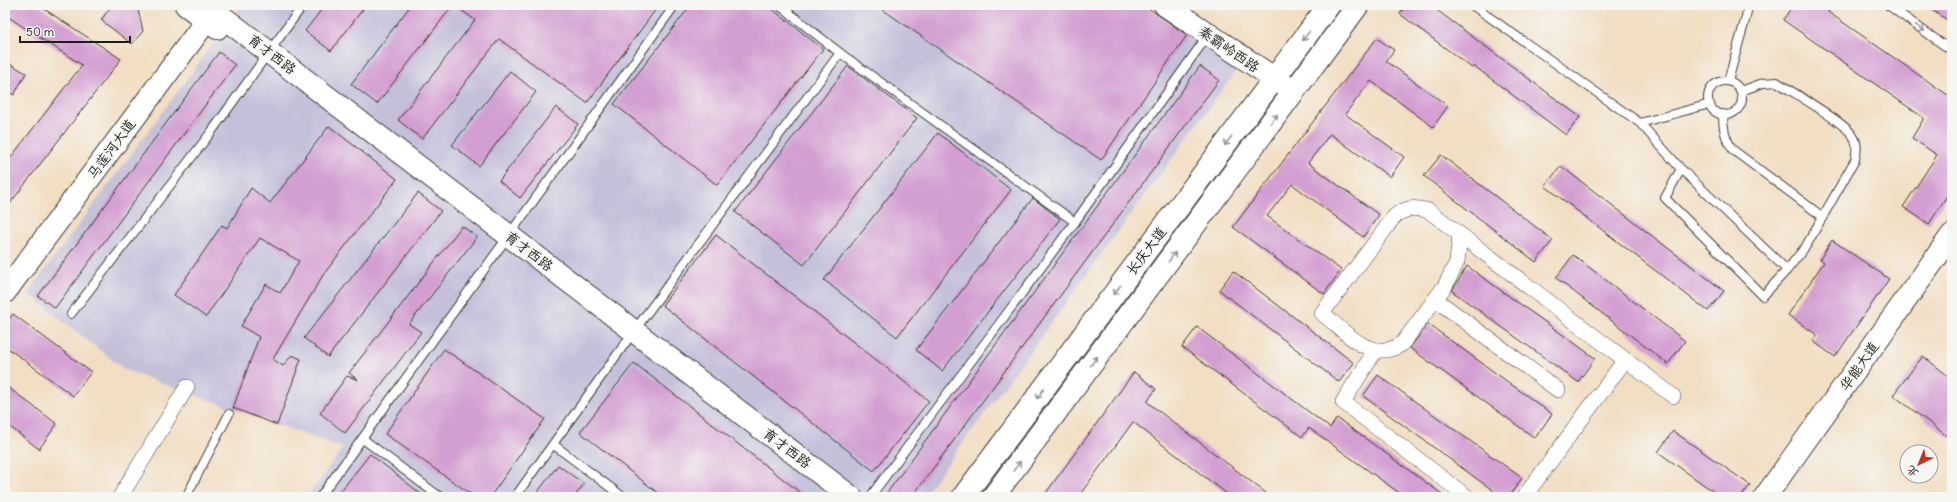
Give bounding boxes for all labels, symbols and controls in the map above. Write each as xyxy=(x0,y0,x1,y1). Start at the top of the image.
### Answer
scale bar xyxy=(20,18,130,44)
street label: 秦霸岭西路 xyxy=(1195,22,1263,76)
text: 50 m xyxy=(26,24,55,39)
one-way arrow xyxy=(1914,24,1925,32)
street label: 育才西路 xyxy=(244,30,300,78)
one-way arrow xyxy=(1301,31,1310,42)
one-way arrow xyxy=(1270,113,1278,124)
street label: 马莲河大道 xyxy=(83,115,139,183)
one-way arrow xyxy=(1224,135,1232,146)
street label: 长庆大道 xyxy=(1122,223,1170,279)
street label: 育才西路 xyxy=(501,227,557,275)
one-way arrow xyxy=(1167,251,1176,262)
one-way arrow xyxy=(1113,284,1121,295)
street label: 华能大道 xyxy=(1836,338,1882,394)
one-way arrow xyxy=(1090,356,1098,367)
one-way arrow xyxy=(1035,389,1044,400)
street label: 育才西路 xyxy=(759,424,815,472)
north arrow xyxy=(1899,444,1939,484)
one-way arrow xyxy=(1013,460,1021,471)
text: 北 xyxy=(1903,462,1921,480)

